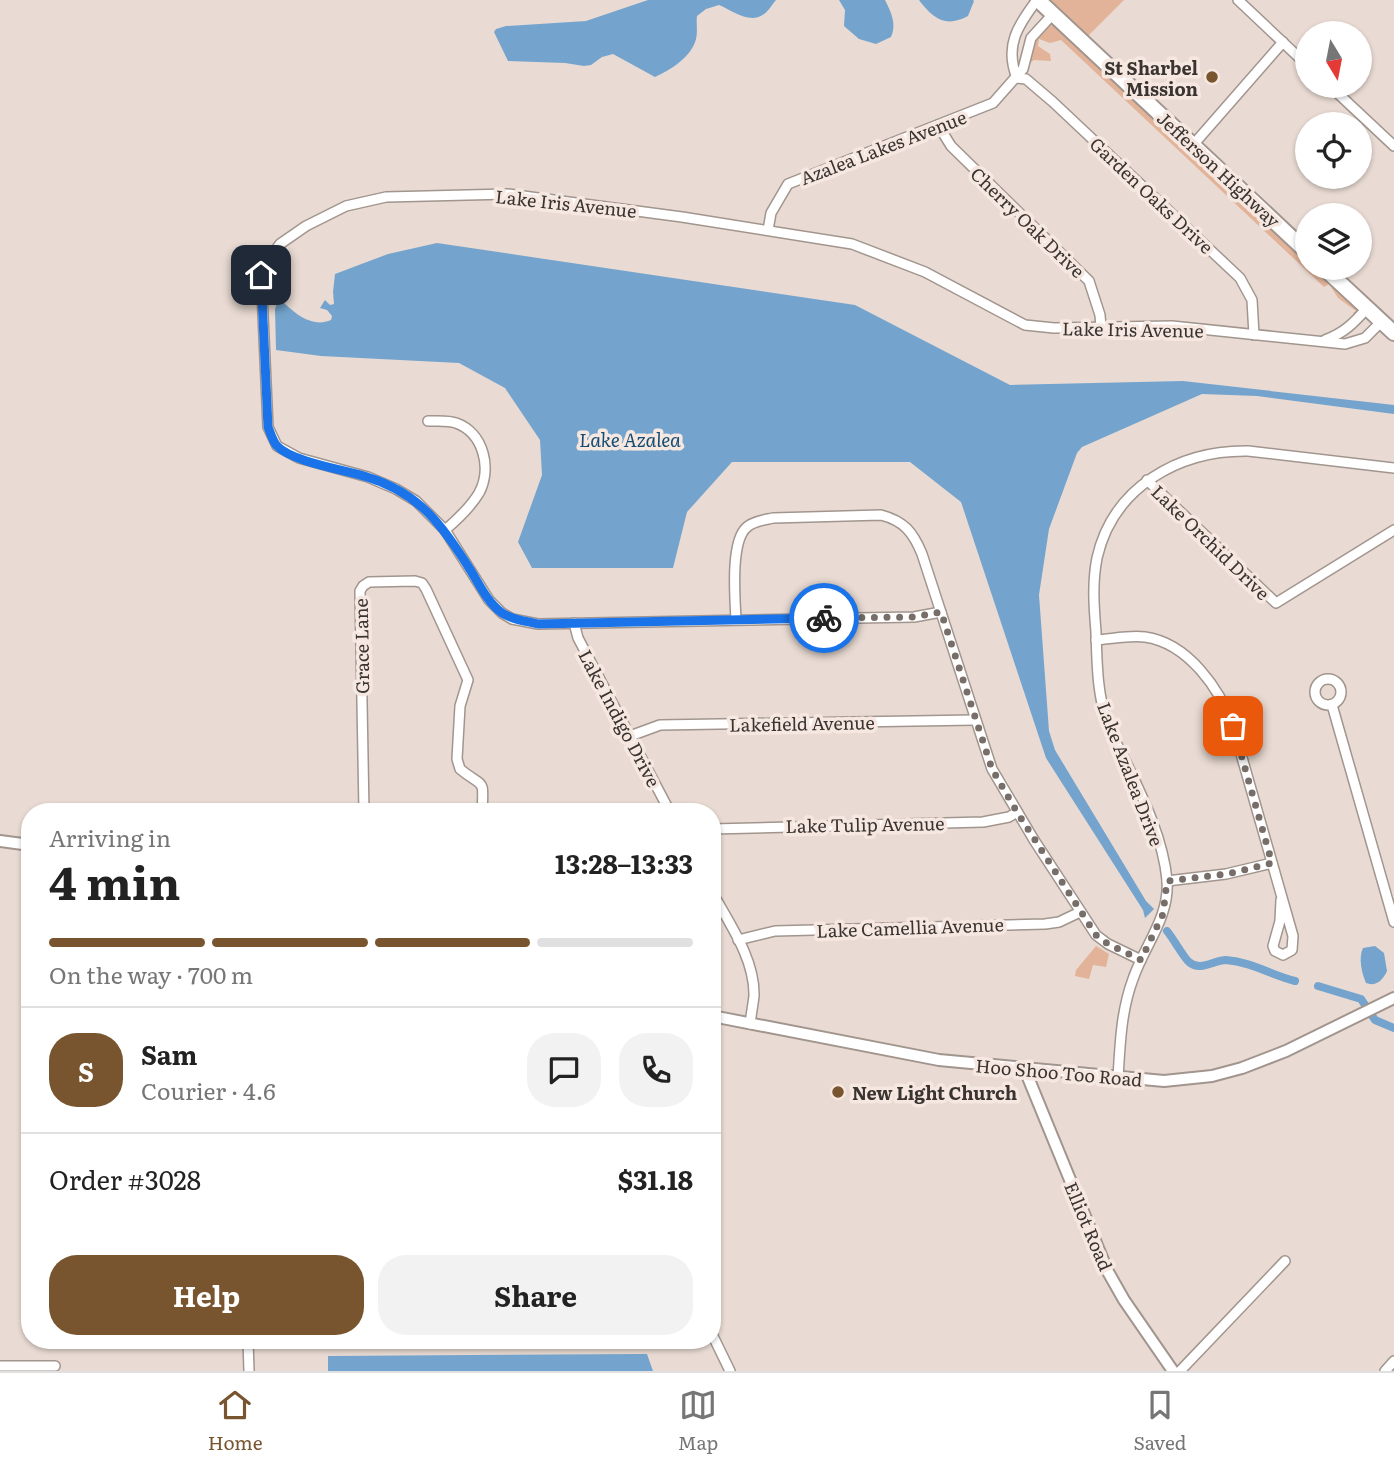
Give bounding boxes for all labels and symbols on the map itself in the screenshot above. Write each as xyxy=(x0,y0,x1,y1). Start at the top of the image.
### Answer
north arrow xyxy=(1295,21,1372,98)
place label: St Sharbel Mission xyxy=(1104,54,1198,102)
marker: St Sharbel Mission xyxy=(1204,69,1220,85)
street label: Azalea Lakes Avenue xyxy=(796,103,970,191)
street label: Jefferson Highway xyxy=(1151,105,1287,234)
street label: Garden Oaks Drive xyxy=(1084,130,1220,260)
street label: Cherry Oak Drive xyxy=(965,160,1091,284)
street label: Lake Iris Avenue xyxy=(494,182,638,224)
pin xyxy=(231,245,291,305)
street label: Lake Iris Avenue xyxy=(1062,314,1204,344)
water label: Lake Azalea xyxy=(579,425,681,453)
street label: Lake Orchid Drive xyxy=(1146,478,1276,606)
courier xyxy=(789,583,859,653)
street label: Grace Lane xyxy=(347,598,375,694)
street label: Lake Indigo Drive xyxy=(572,644,668,792)
pin xyxy=(1203,696,1263,756)
street label: Lake Azalea Drive xyxy=(1091,698,1171,850)
street label: Lakefield Avenue xyxy=(729,708,875,738)
street label: Lake Tulip Avenue xyxy=(785,809,945,839)
street label: Lake Camellia Avenue xyxy=(816,910,1004,944)
street label: Hoo Shoo Too Road xyxy=(975,1051,1143,1093)
place label: New Light Church xyxy=(852,1079,1017,1106)
marker: New Light Church xyxy=(830,1084,846,1100)
street label: Elliot Road xyxy=(1058,1177,1120,1275)

